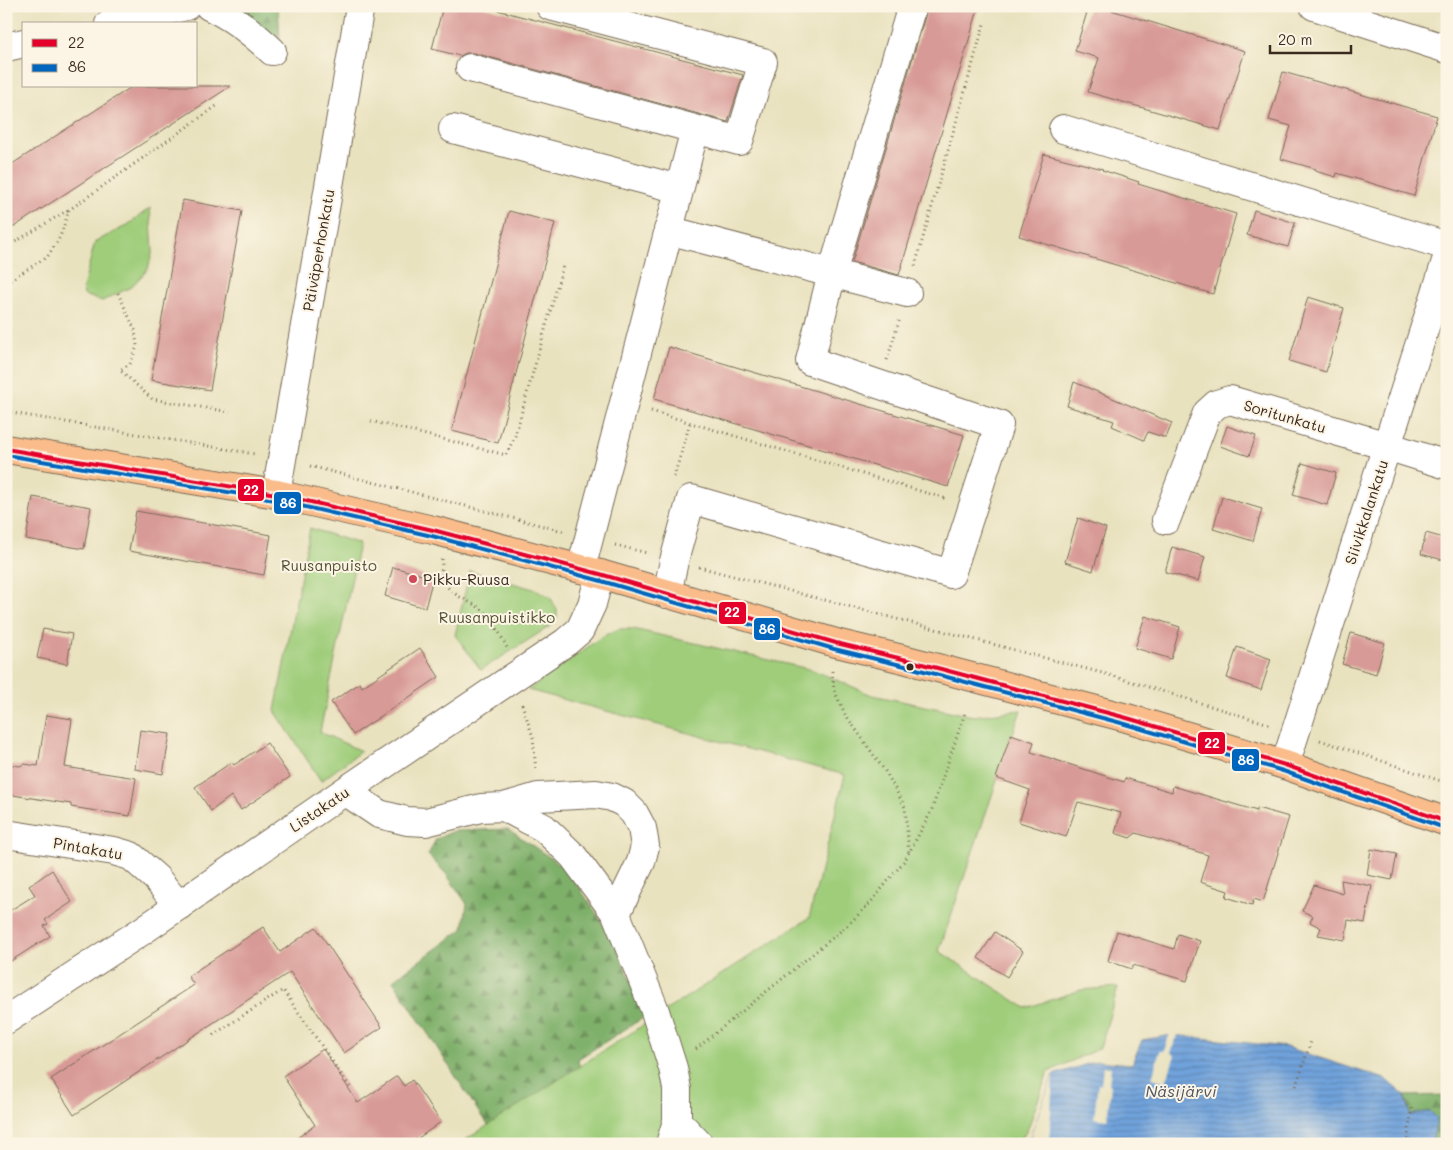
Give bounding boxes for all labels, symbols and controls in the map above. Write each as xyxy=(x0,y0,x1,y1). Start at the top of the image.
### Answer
legend xyxy=(22,22,198,88)
scale bar xyxy=(1270,22,1352,54)
text: 20 m xyxy=(1278,29,1312,49)
text: 22 xyxy=(68,32,85,52)
text: 86 xyxy=(68,56,86,76)
street label: Päiväperhonkatu xyxy=(297,187,339,313)
street label: Soritunkatu xyxy=(1242,395,1328,437)
street label: Siivikkalankatu xyxy=(1340,457,1392,567)
line badge: 22 xyxy=(237,478,265,502)
text: 22 xyxy=(243,480,259,499)
line badge: 86 xyxy=(273,491,302,515)
text: 86 xyxy=(279,493,297,512)
park label: Ruusanpuisto xyxy=(281,555,377,575)
place label: Pikku-Ruusa xyxy=(423,569,510,589)
marker: Pikku-Ruusa xyxy=(407,573,419,585)
line badge: 22 xyxy=(718,601,747,625)
text: 22 xyxy=(724,602,740,621)
park label: Ruusanpuistikko xyxy=(439,607,555,627)
line badge: 86 xyxy=(753,617,781,641)
text: 86 xyxy=(758,619,776,638)
unlabelled marker xyxy=(905,662,915,672)
line badge: 22 xyxy=(1197,731,1226,755)
text: 22 xyxy=(1204,733,1220,752)
line badge: 86 xyxy=(1231,748,1260,772)
text: 86 xyxy=(1237,750,1255,769)
street label: Listakatu xyxy=(285,782,353,836)
street label: Pintakatu xyxy=(52,832,124,864)
water label: Näsijärvi xyxy=(1145,1080,1217,1101)

